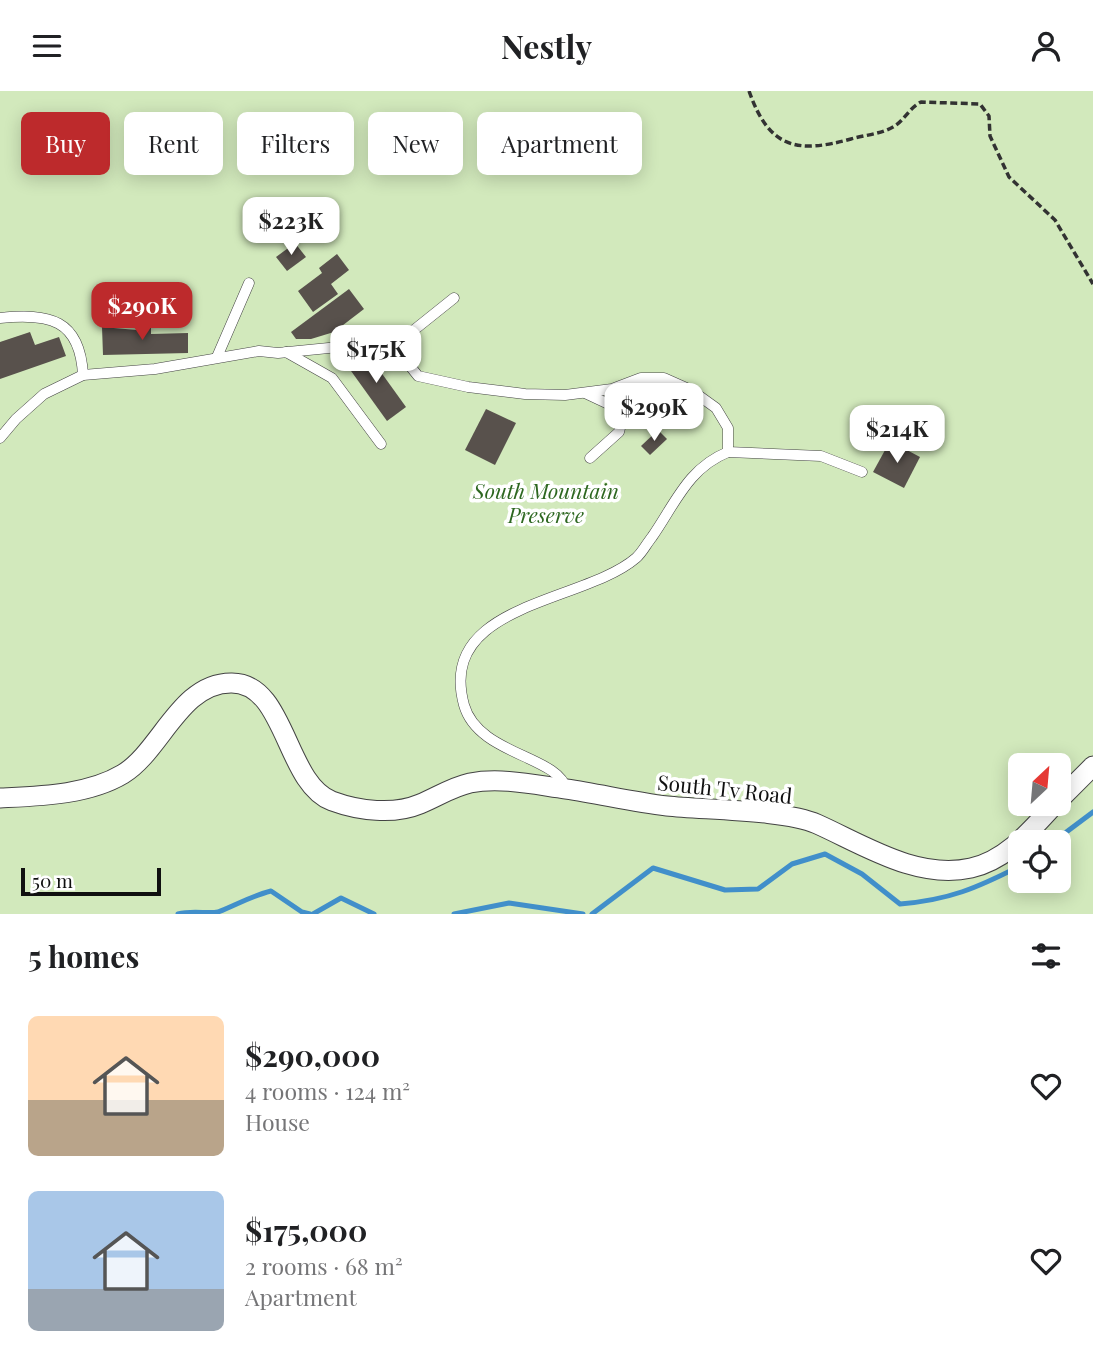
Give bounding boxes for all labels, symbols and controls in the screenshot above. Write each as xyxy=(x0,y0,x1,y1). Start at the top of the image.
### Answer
text: Nestly xyxy=(501,24,592,67)
icon: menu xyxy=(28,27,66,65)
icon: person xyxy=(1027,27,1065,65)
chip: Buy xyxy=(21,112,110,175)
chip: Rent xyxy=(124,112,223,175)
chip: Filters xyxy=(237,112,354,175)
chip: New xyxy=(368,112,463,175)
chip: Apartment xyxy=(477,112,642,175)
pin: $223K xyxy=(242,197,340,257)
text: $223K xyxy=(259,204,323,235)
pin: $290K xyxy=(93,282,191,342)
text: $290K xyxy=(107,289,177,320)
pin: $175K xyxy=(327,325,425,385)
text: $175K xyxy=(346,332,406,363)
pin: $299K xyxy=(605,383,703,443)
text: $299K xyxy=(620,390,688,421)
pin: $214K xyxy=(848,405,946,465)
text: $214K xyxy=(866,412,928,443)
park label: South Mountain Preserve xyxy=(472,476,619,528)
north arrow xyxy=(1008,753,1071,815)
map controls xyxy=(1008,753,1071,893)
street label: South Tv Road xyxy=(656,767,794,809)
button: locate xyxy=(1008,830,1071,893)
scale bar xyxy=(21,865,161,897)
text: 50 m xyxy=(32,867,73,893)
text: 5 homes xyxy=(28,936,139,976)
icon: filters xyxy=(1027,937,1065,975)
text: $290,000 xyxy=(245,1035,380,1075)
icon: home xyxy=(84,1044,168,1128)
icon: heart xyxy=(1027,1067,1065,1105)
text: 4 rooms · 124 m² xyxy=(245,1075,410,1106)
text: House xyxy=(245,1106,310,1137)
text: $175,000 xyxy=(245,1210,367,1250)
icon: home xyxy=(84,1219,168,1303)
icon: heart xyxy=(1027,1242,1065,1280)
text: 2 rooms · 68 m² xyxy=(245,1250,403,1281)
text: Apartment xyxy=(245,1281,357,1312)

